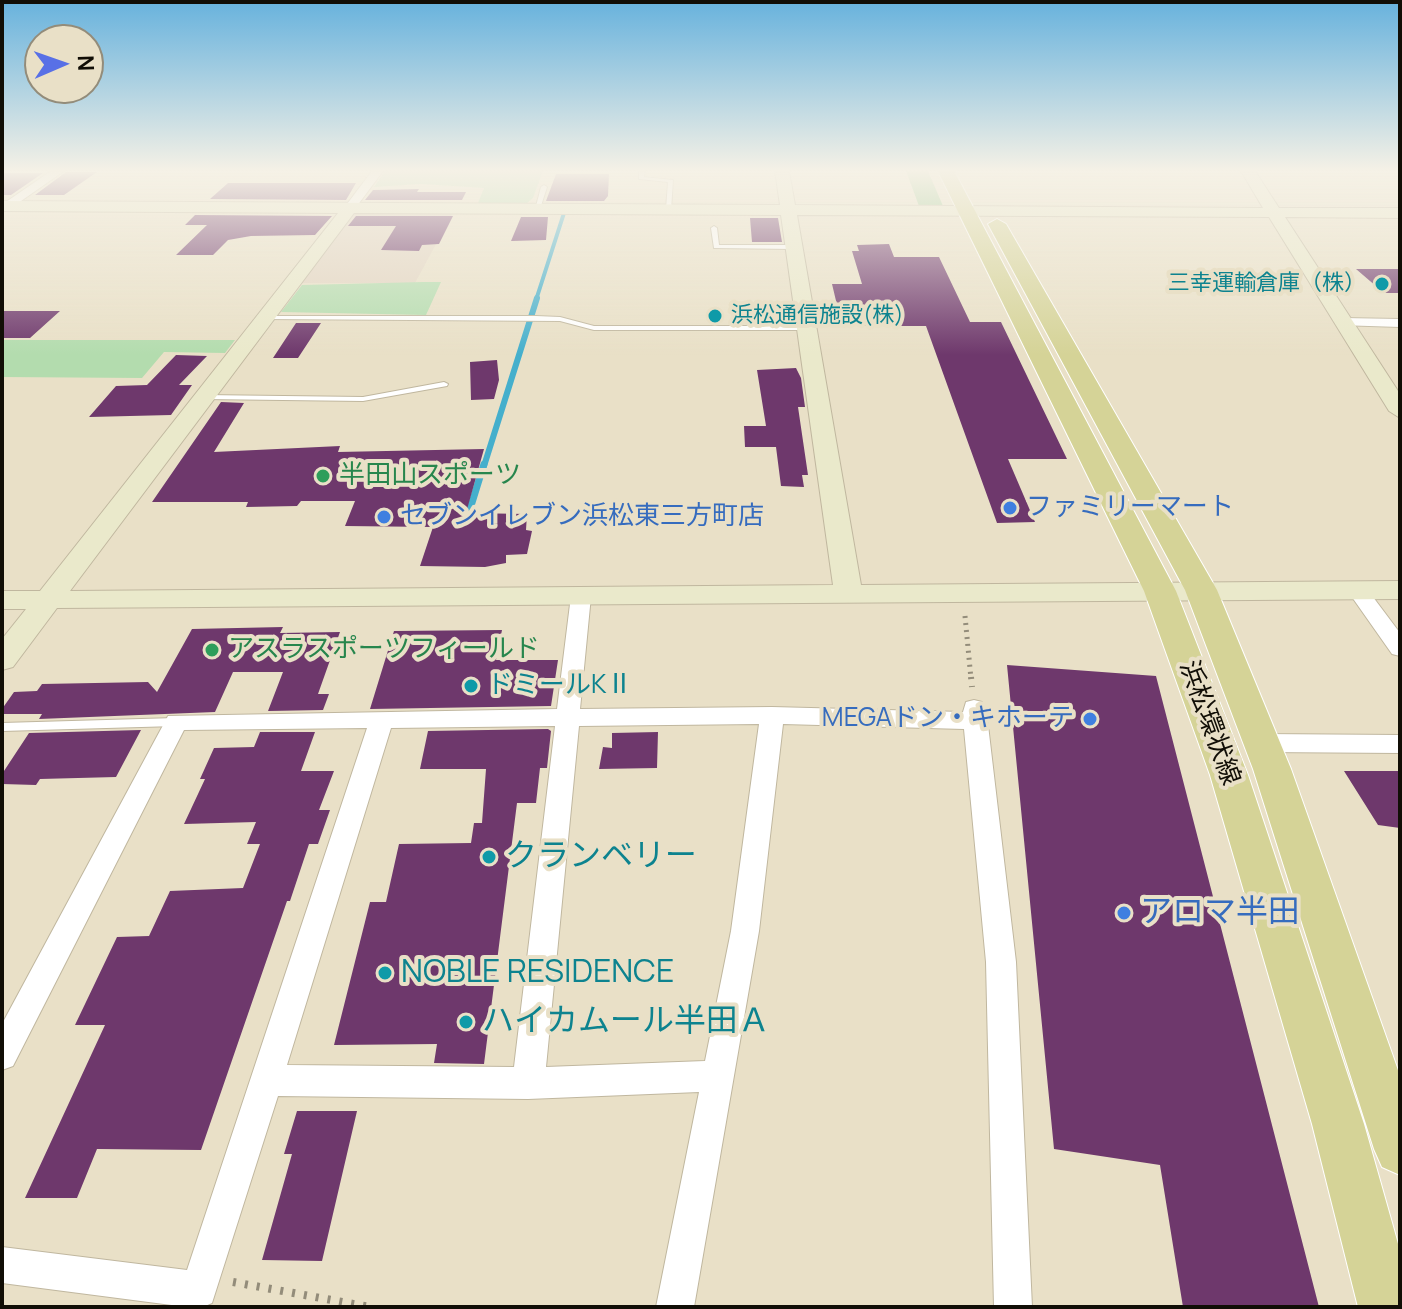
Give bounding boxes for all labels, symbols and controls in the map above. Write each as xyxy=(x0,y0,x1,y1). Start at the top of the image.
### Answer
north arrow xyxy=(24,24,104,104)
text: N xyxy=(71,55,101,72)
place label: 三幸運輸倉庫（株） xyxy=(1168,271,1366,297)
marker: 三幸運輸倉庫（株） xyxy=(1373,275,1391,293)
place label: 浜松通信施設(株) xyxy=(731,303,904,329)
marker: 浜松通信施設(株) xyxy=(706,307,724,325)
place label: 半田山スポーツ xyxy=(339,460,521,492)
marker: 半田山スポーツ xyxy=(314,467,332,485)
place label: ファミリーマート xyxy=(1026,492,1234,524)
marker: ファミリーマート xyxy=(1001,499,1019,517)
place label: セブンイレブン浜松東三方町店 xyxy=(400,501,764,533)
marker: セブンイレブン浜松東三方町店 xyxy=(375,508,393,526)
place label: アスラスポーツフィールド xyxy=(228,634,540,666)
marker: アスラスポーツフィールド xyxy=(203,641,221,659)
street label: 浜松環状線 xyxy=(1172,657,1246,789)
place label: ドミールKⅡ xyxy=(487,670,632,702)
marker: ドミールKⅡ xyxy=(462,677,480,695)
place label: MEGAドン・キホーテ xyxy=(822,703,1074,735)
marker: MEGAドン・キホーテ xyxy=(1081,710,1099,728)
place label: クランベリー xyxy=(505,838,697,876)
marker: クランベリー xyxy=(480,848,498,866)
place label: アロマ半田 xyxy=(1140,894,1300,932)
marker: アロマ半田 xyxy=(1115,904,1133,922)
place label: NOBLE RESIDENCE xyxy=(401,954,674,992)
marker: NOBLE RESIDENCE xyxy=(376,964,394,982)
place label: ハイカムール半田Ａ xyxy=(482,1003,770,1041)
marker: ハイカムール半田Ａ xyxy=(457,1013,475,1031)

